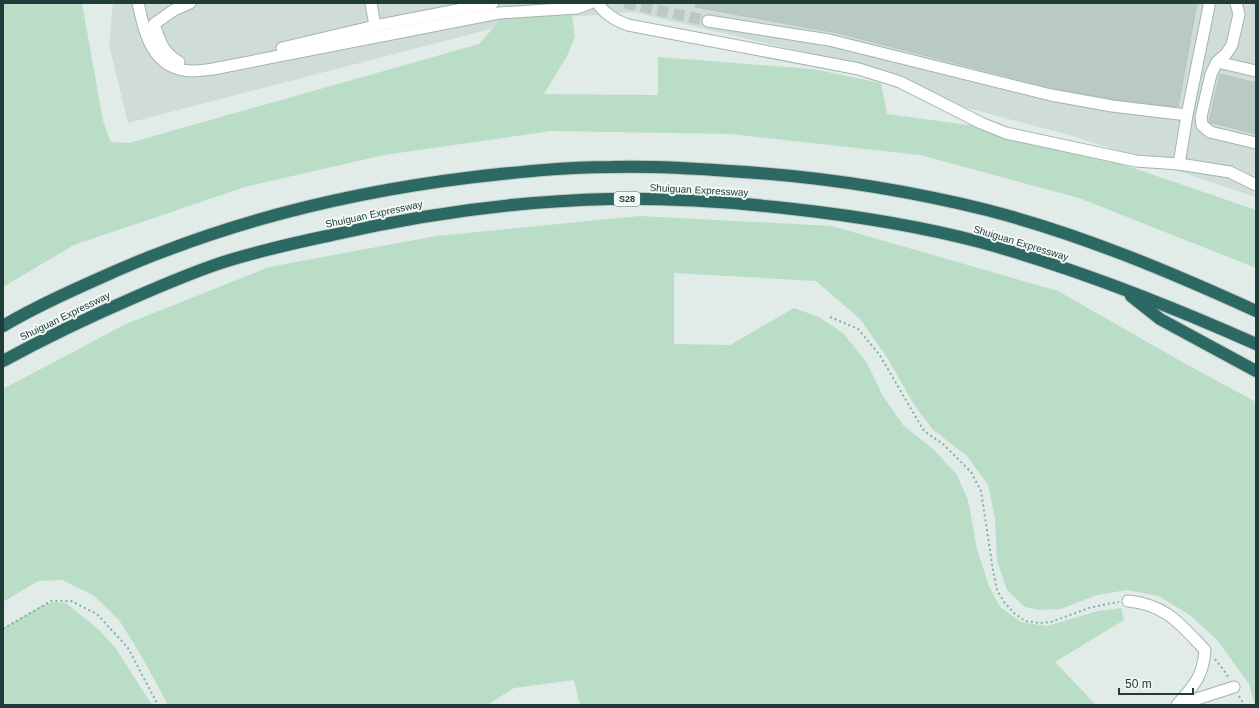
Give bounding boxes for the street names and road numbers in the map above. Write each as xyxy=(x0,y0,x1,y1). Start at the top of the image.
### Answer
street label: Shuiguan Expressway xyxy=(649,182,749,198)
road number: S28 xyxy=(614,192,640,206)
street label: Shuiguan Expressway xyxy=(324,198,424,230)
street label: Shuiguan Expressway xyxy=(972,223,1070,263)
street label: Shuiguan Expressway xyxy=(18,289,112,343)

